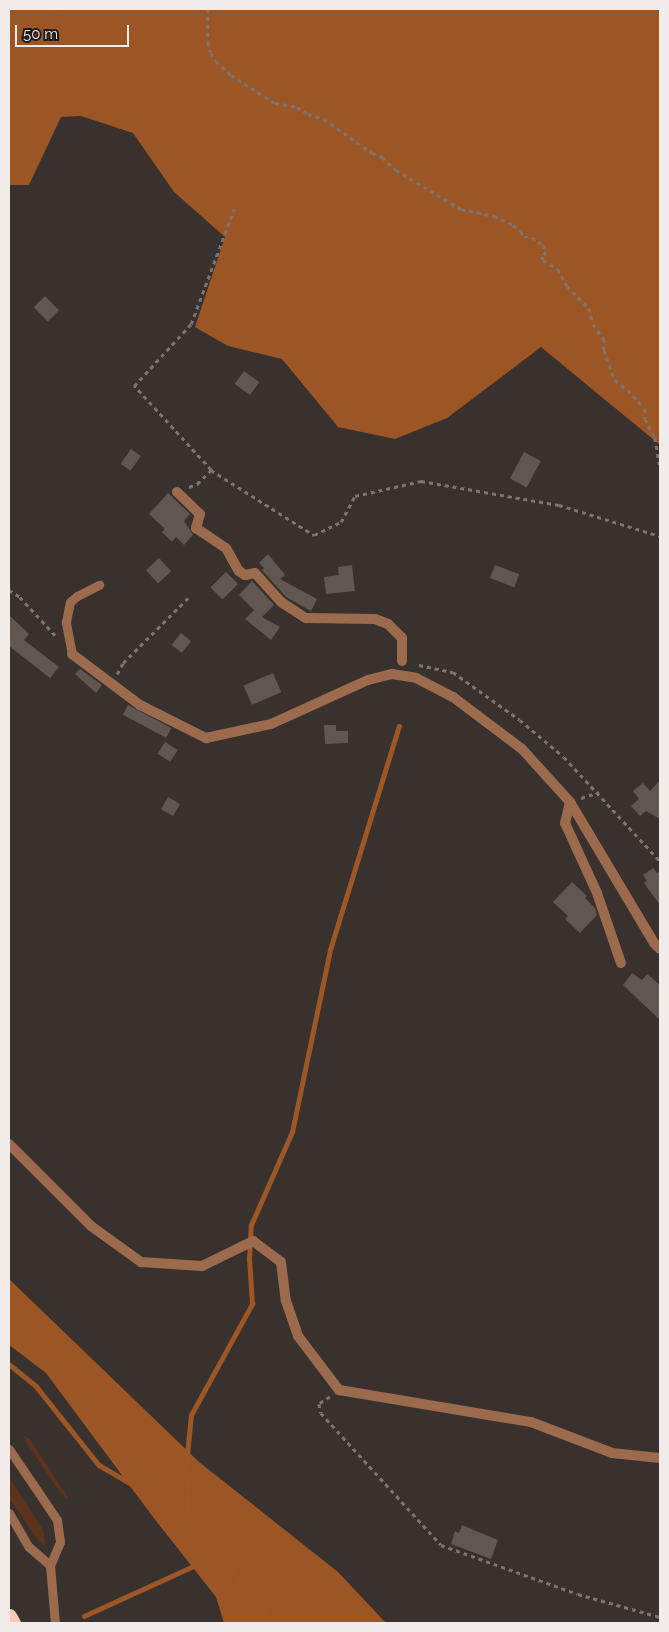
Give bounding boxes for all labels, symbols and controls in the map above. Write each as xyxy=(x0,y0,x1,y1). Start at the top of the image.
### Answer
scale bar xyxy=(18,15,131,47)
text: 50 m xyxy=(23,25,58,43)

